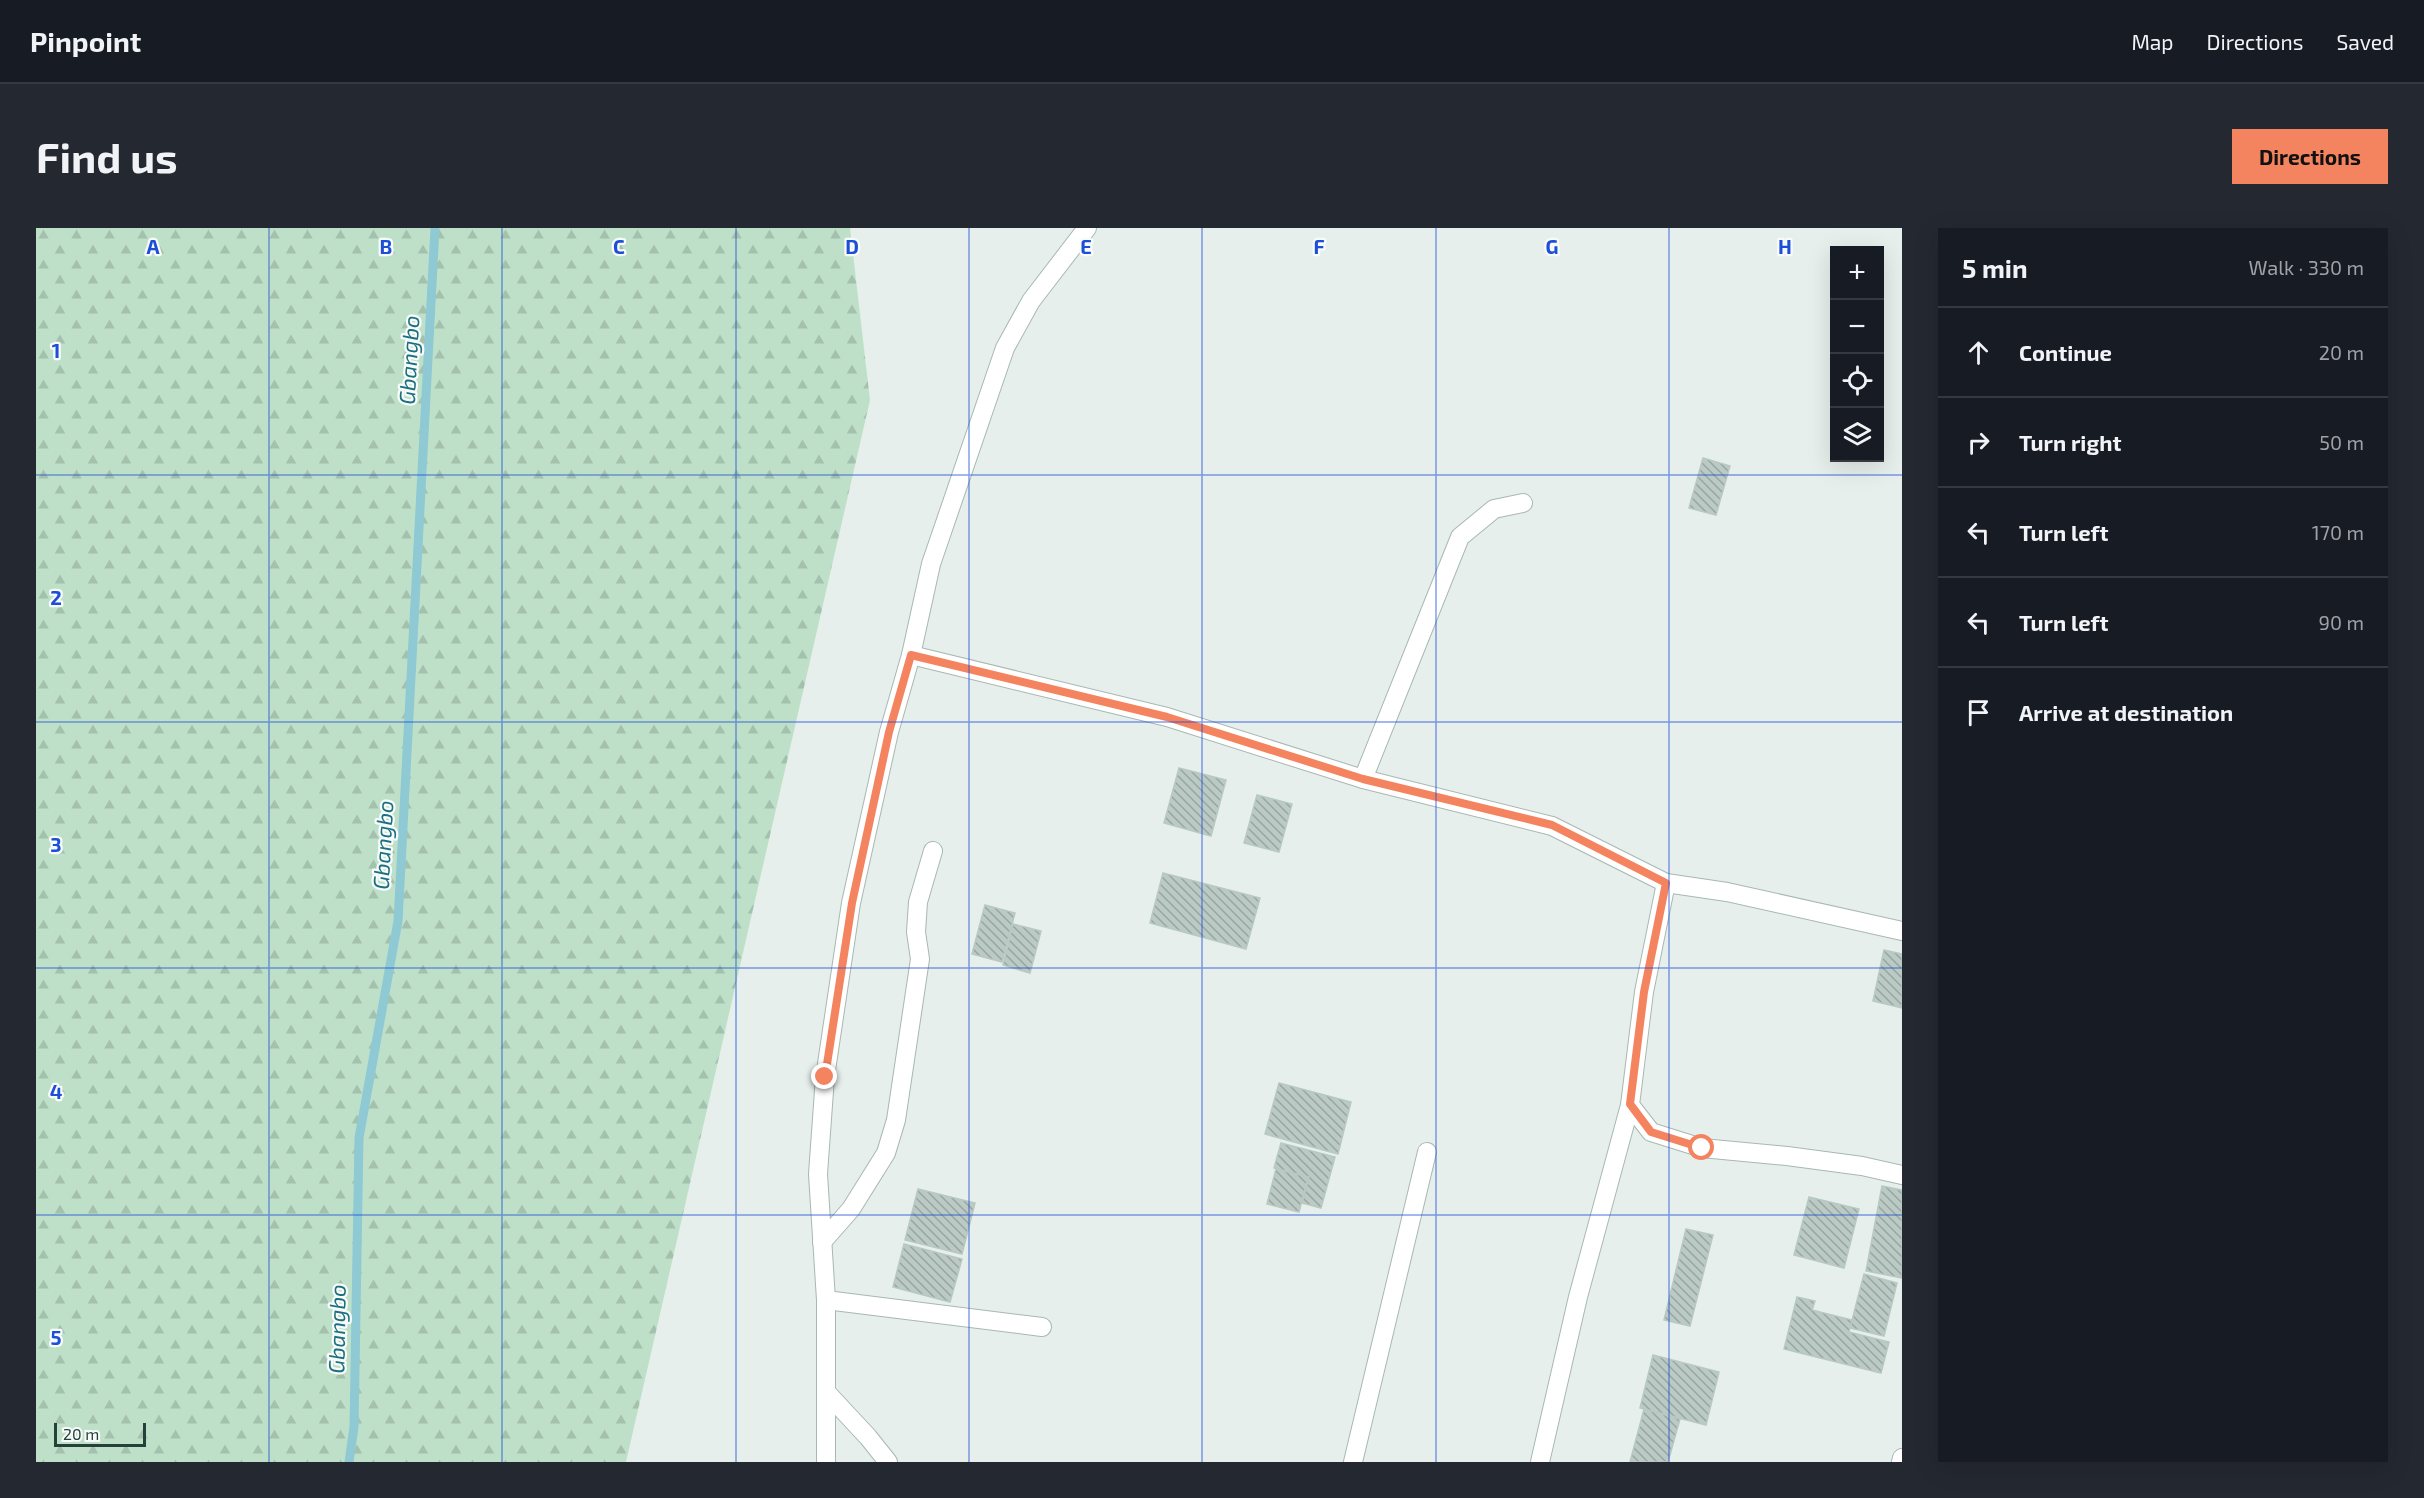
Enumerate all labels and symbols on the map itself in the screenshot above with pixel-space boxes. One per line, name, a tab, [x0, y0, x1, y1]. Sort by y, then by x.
text: A	[146, 234, 160, 258]
text: B	[380, 234, 392, 258]
text: C	[613, 234, 625, 258]
text: D	[845, 234, 859, 258]
text: E	[1080, 234, 1092, 258]
text: F	[1313, 234, 1325, 258]
text: G	[1546, 234, 1558, 258]
text: H	[1778, 234, 1792, 258]
water label: Gbangbo	[393, 315, 423, 405]
text: 1	[52, 338, 60, 362]
text: 2	[50, 585, 62, 609]
water label: Gbangbo	[367, 800, 397, 890]
text: 3	[50, 832, 62, 856]
route end	[811, 1063, 837, 1089]
text: 4	[50, 1079, 63, 1103]
route start	[1688, 1134, 1714, 1160]
water label: Gbangbo	[322, 1284, 350, 1374]
text: 5	[50, 1325, 62, 1349]
scale bar	[54, 1420, 146, 1448]

